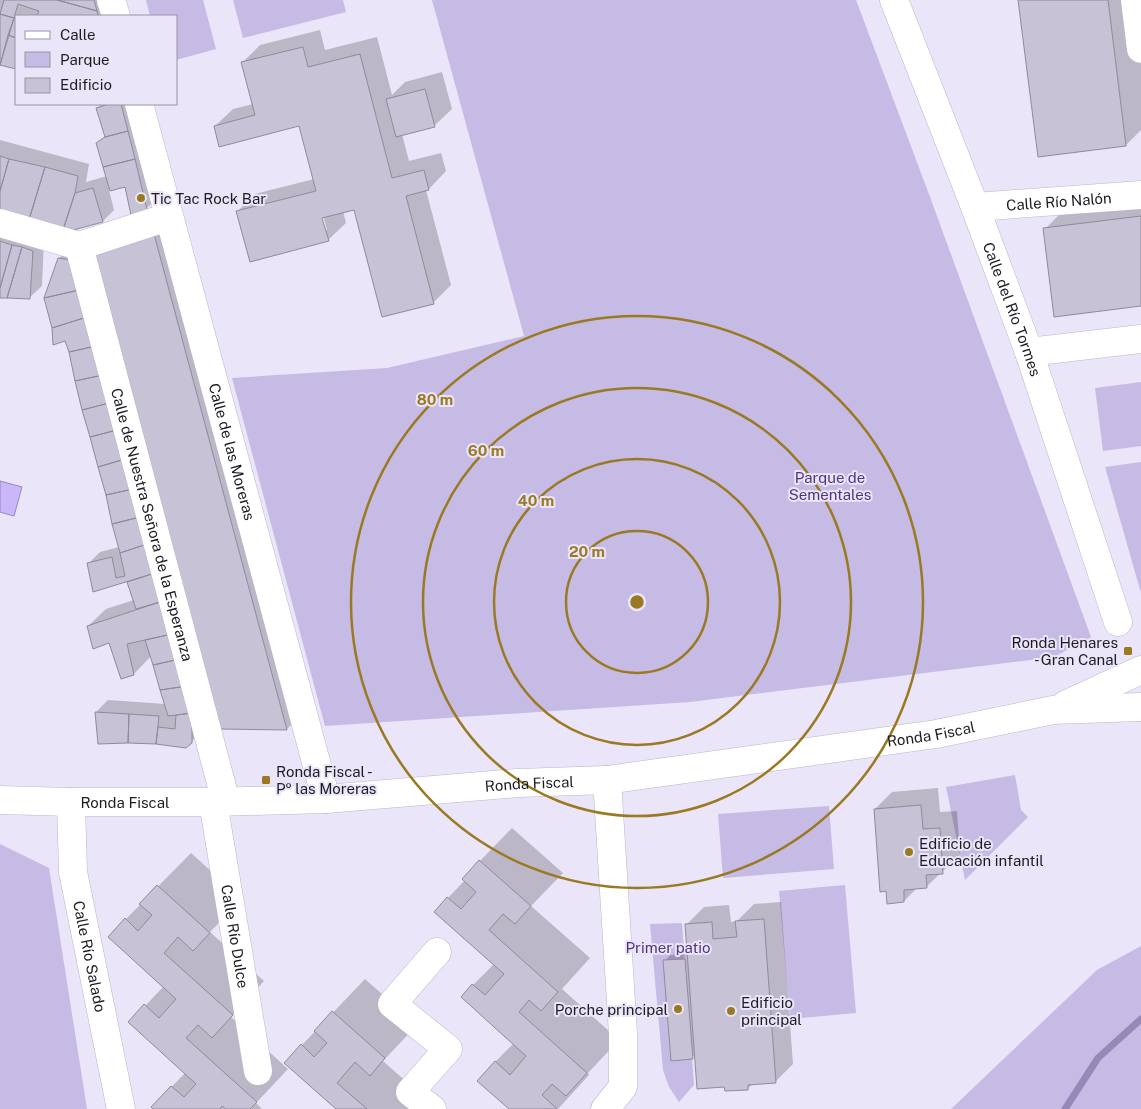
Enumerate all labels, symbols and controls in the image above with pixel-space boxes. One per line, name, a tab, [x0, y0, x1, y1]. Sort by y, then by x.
legend	[15, 15, 178, 105]
text: Calle	[60, 26, 96, 43]
text: Parque	[60, 51, 110, 68]
text: Edificio	[60, 76, 112, 93]
street label: Calle Río Nalón	[1005, 189, 1112, 213]
place label: Tic Tac Rock Bar	[151, 190, 266, 207]
marker: Tic Tac Rock Bar	[135, 192, 147, 204]
street label: Calle del Río Tormes	[980, 240, 1045, 378]
street label: Calle de las Moreras	[206, 381, 259, 522]
street label: Calle de Nuestra Señora de la Esperanza	[108, 386, 197, 663]
text: 80 m	[417, 391, 453, 408]
text: 60 m	[468, 442, 504, 459]
park label: Parque de Sementales	[789, 469, 871, 503]
text: 40 m	[518, 492, 554, 509]
text: 20 m	[569, 543, 605, 560]
centre of rings	[628, 593, 646, 611]
place label: Ronda Henares - Gran Canal	[1011, 634, 1118, 668]
marker: Ronda Henares - Gran Canal	[1122, 645, 1134, 657]
street label: Ronda Fiscal	[886, 718, 976, 749]
place label: Ronda Fiscal - Pº las Moreras	[276, 763, 376, 797]
street label: Ronda Fiscal	[484, 773, 574, 794]
marker: Ronda Fiscal - Pº las Moreras	[260, 774, 272, 786]
street label: Ronda Fiscal	[80, 794, 170, 811]
place label: Edificio de Educación infantil	[919, 835, 1044, 869]
marker: Edificio de Educación infantil	[903, 846, 915, 858]
street label: Calle Río Dulce	[218, 883, 252, 989]
street label: Calle Río Salado	[70, 899, 110, 1013]
park label: Primer patio	[625, 939, 711, 956]
place label: Edificio principal	[741, 994, 802, 1028]
place label: Porche principal	[555, 1001, 668, 1018]
marker: Porche principal	[672, 1003, 684, 1015]
marker: Edificio principal	[725, 1005, 737, 1017]

